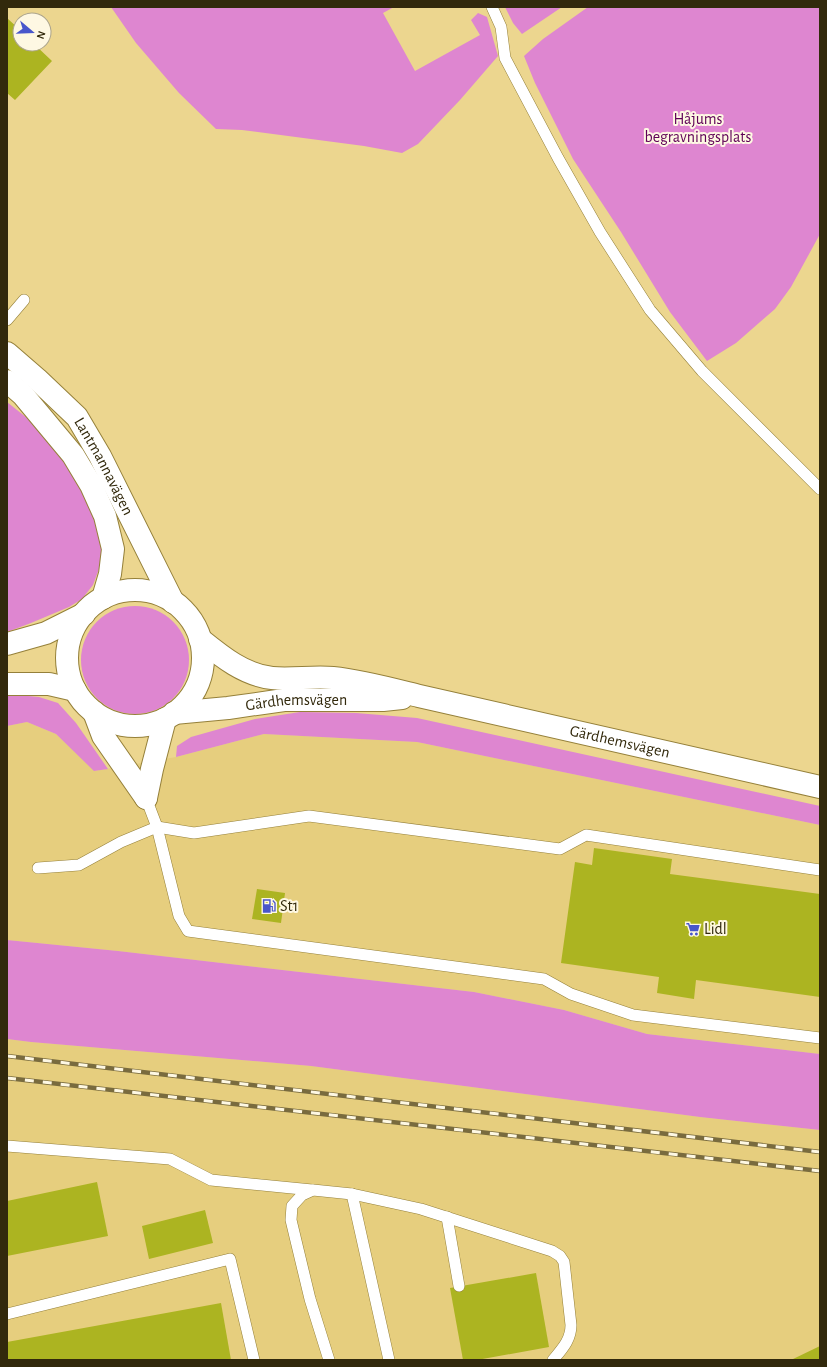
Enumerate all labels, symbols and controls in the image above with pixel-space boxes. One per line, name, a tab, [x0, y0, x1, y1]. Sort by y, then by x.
north arrow	[12, 12, 52, 52]
text: N	[35, 30, 47, 41]
park label: Håjums begravningsplats	[645, 111, 751, 145]
street label: Lantmannavägen	[71, 415, 136, 518]
street label: Gärdhemsvägen	[244, 692, 347, 713]
street label: Gärdhemsvägen	[568, 722, 671, 761]
fuel station icon: St1	[261, 898, 277, 914]
place label: St1	[280, 898, 298, 914]
supermarket icon: Lidl	[685, 921, 701, 937]
place label: Lidl	[704, 921, 727, 937]

